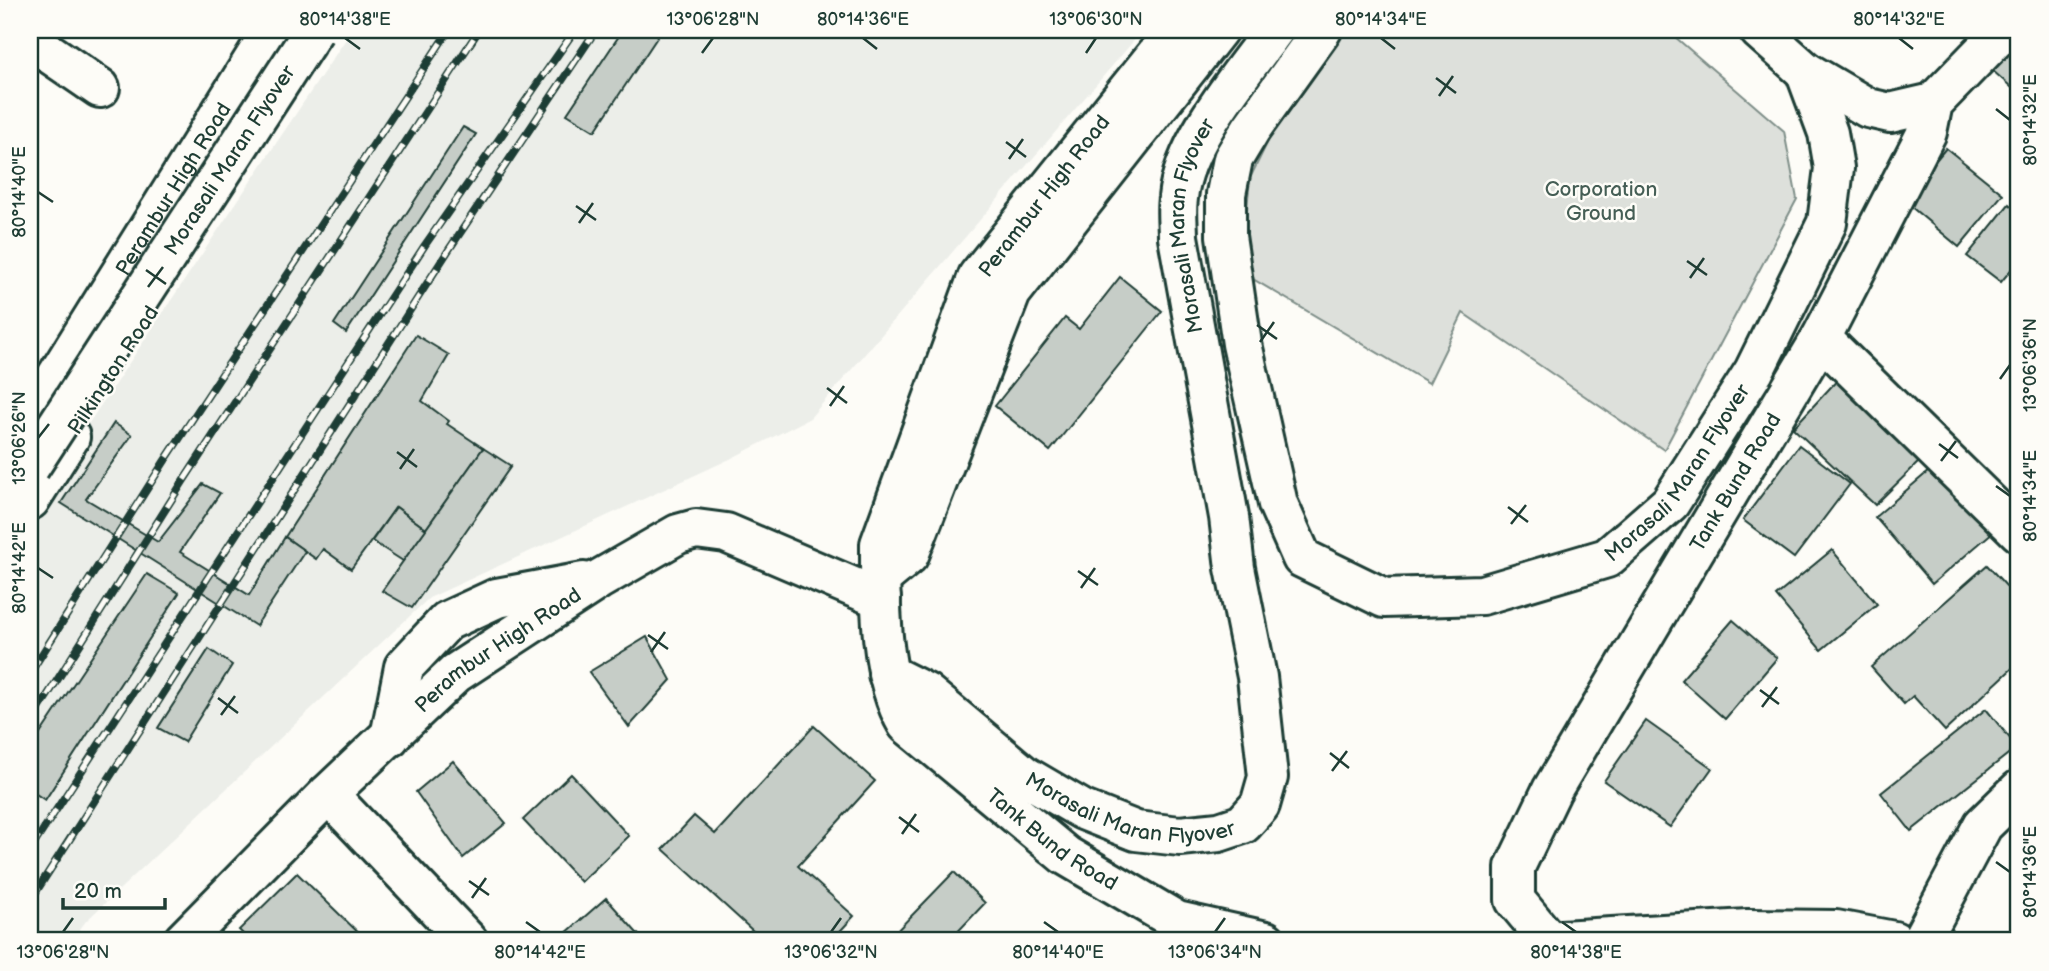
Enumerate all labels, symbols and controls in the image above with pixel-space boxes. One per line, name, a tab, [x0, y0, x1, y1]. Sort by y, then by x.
text: 80°14'38"E	[299, 9, 391, 30]
text: 13°06'28"N	[667, 9, 759, 30]
text: 80°14'36"E	[817, 9, 909, 30]
text: 13°06'30"N	[1049, 9, 1143, 30]
text: 80°14'34"E	[1335, 9, 1427, 30]
text: 80°14'32"E	[1853, 9, 1945, 30]
street label: Morasali Maran Flyover	[159, 61, 301, 260]
text: 80°14'32"E	[2020, 74, 2041, 166]
street label: Perambur High Road	[111, 98, 237, 280]
street label: Perambur High Road	[973, 110, 1115, 282]
street label: Morasali Maran Flyover	[1165, 114, 1220, 335]
text: 80°14'40"E	[9, 146, 30, 238]
park label: Corporation Ground	[1545, 177, 1657, 226]
street label: Pilkington Road	[63, 301, 164, 439]
text: 13°06'36"N	[2020, 318, 2041, 412]
street label: Morasali Maran Flyover	[1600, 379, 1756, 567]
text: 13°06'26"N	[9, 391, 30, 485]
street label: Tank Bund Road	[1685, 409, 1786, 556]
text: 80°14'34"E	[2020, 450, 2041, 542]
text: 80°14'42"E	[9, 522, 30, 614]
street label: Perambur High Road	[410, 583, 586, 718]
street label: Morasali Maran Flyover	[1021, 767, 1239, 849]
street label: Tank Bund Road	[982, 783, 1122, 896]
text: 80°14'36"E	[2020, 826, 2041, 918]
scale bar	[63, 866, 164, 910]
text: 20 m	[74, 879, 122, 904]
text: 13°06'28"N	[17, 942, 109, 963]
text: 80°14'42"E	[494, 942, 586, 963]
text: 13°06'32"N	[784, 942, 878, 963]
text: 80°14'40"E	[1012, 942, 1104, 963]
text: 13°06'34"N	[1168, 942, 1262, 963]
text: 80°14'38"E	[1530, 942, 1622, 963]

